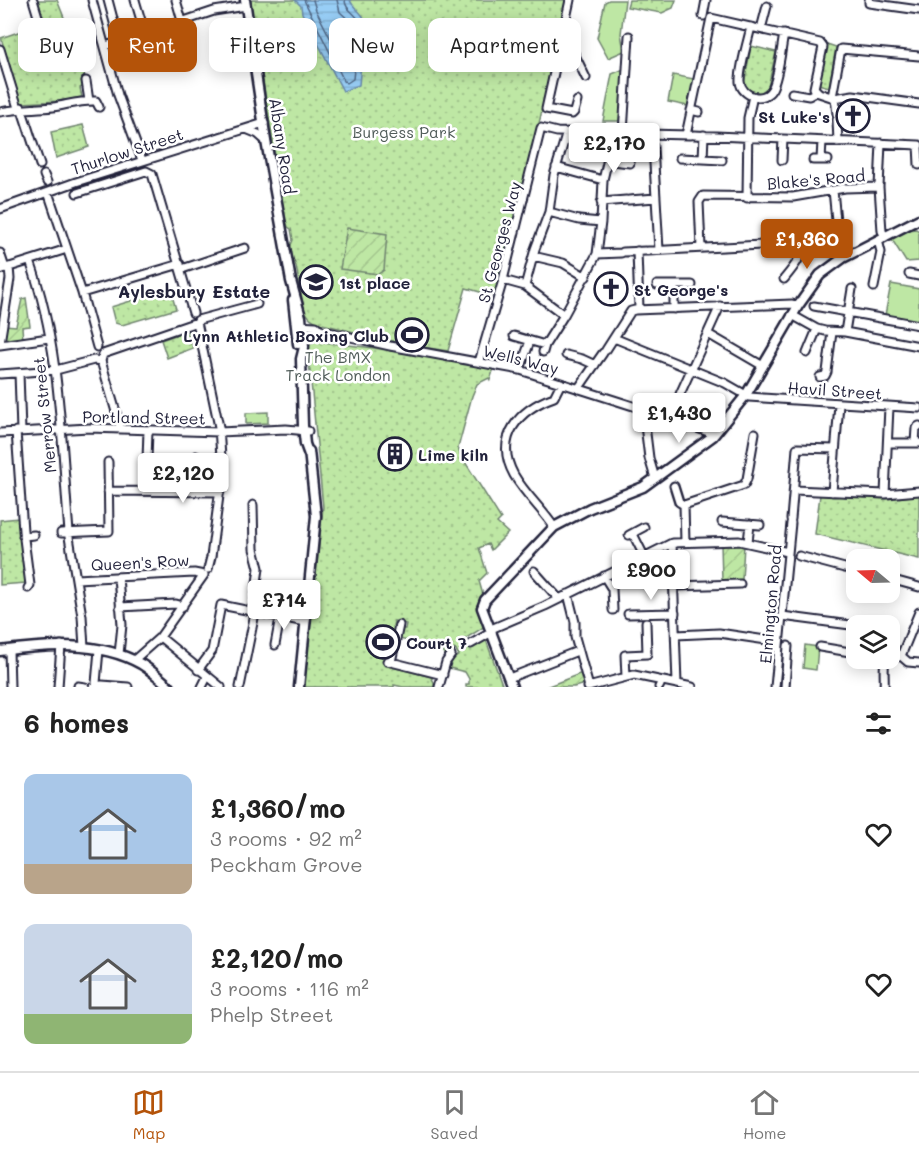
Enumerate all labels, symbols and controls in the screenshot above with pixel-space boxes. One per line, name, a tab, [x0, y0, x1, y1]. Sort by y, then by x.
chip: Buy	[18, 18, 96, 72]
chip: Rent	[108, 18, 197, 72]
chip: Filters	[209, 18, 317, 72]
chip: New	[329, 18, 416, 72]
chip: Apartment	[428, 18, 581, 72]
street label: Albany Road	[265, 96, 301, 196]
church icon: St Luke's	[835, 98, 871, 134]
place label: St Luke's	[758, 106, 830, 127]
park label: Burgess Park	[353, 121, 455, 142]
street label: Thurlow Street	[68, 123, 186, 179]
pin: £2,170	[565, 123, 663, 174]
text: £2,170	[583, 129, 645, 155]
street label: Blake's Road	[766, 164, 866, 194]
street label: St Georges Way	[473, 179, 525, 305]
pin: £1,360	[758, 219, 856, 270]
text: £1,360	[775, 225, 839, 251]
school or university icon: 1st place	[298, 264, 334, 300]
church icon: St George's	[593, 271, 629, 307]
place label: 1st place	[339, 272, 410, 293]
district label: Aylesbury Estate	[118, 279, 271, 303]
place label: St George's	[634, 279, 728, 300]
sports icon: Lynn Athletic Boxing Club	[394, 317, 430, 353]
place label: Lynn Athletic Boxing Club	[183, 325, 389, 346]
street label: Wells Way	[481, 339, 561, 379]
park label: The BMX Track London	[285, 346, 391, 385]
street label: Merrow Street	[27, 356, 61, 474]
street label: Havil Street	[787, 376, 883, 404]
pin: £1,430	[630, 393, 728, 444]
text: £1,430	[647, 399, 711, 425]
street label: Portland Street	[82, 405, 206, 429]
building icon: Lime kiln	[377, 436, 413, 472]
place label: Lime kiln	[418, 444, 488, 465]
pin: £2,120	[134, 453, 232, 504]
text: £2,120	[152, 459, 214, 485]
street label: Elmington Road	[754, 544, 786, 664]
street label: Queen's Row	[90, 549, 190, 575]
north arrow	[846, 549, 900, 603]
map controls	[846, 549, 900, 669]
pin: £900	[615, 550, 687, 601]
text: £900	[626, 556, 676, 582]
pin: £714	[248, 580, 320, 631]
text: £714	[261, 586, 307, 612]
button: layers	[846, 615, 900, 669]
sports icon: Court 7	[365, 624, 401, 660]
place label: Court 7	[406, 632, 467, 653]
text: 6 homes	[24, 706, 129, 740]
icon: filters	[862, 707, 895, 740]
text: £1,360/mo	[210, 791, 345, 825]
icon: home	[72, 798, 144, 870]
icon: heart	[862, 818, 895, 851]
text: 3 rooms · 92 m²	[210, 825, 362, 851]
text: Peckham Grove	[210, 851, 363, 877]
text: £2,120/mo	[210, 941, 343, 975]
icon: home	[72, 948, 144, 1020]
icon: heart	[862, 968, 895, 1001]
text: 3 rooms · 116 m²	[210, 975, 369, 1001]
text: Phelp Street	[210, 1001, 333, 1027]
tab: Map	[132, 1086, 165, 1143]
tab: Saved	[430, 1086, 478, 1143]
tab: Home	[743, 1086, 786, 1143]

